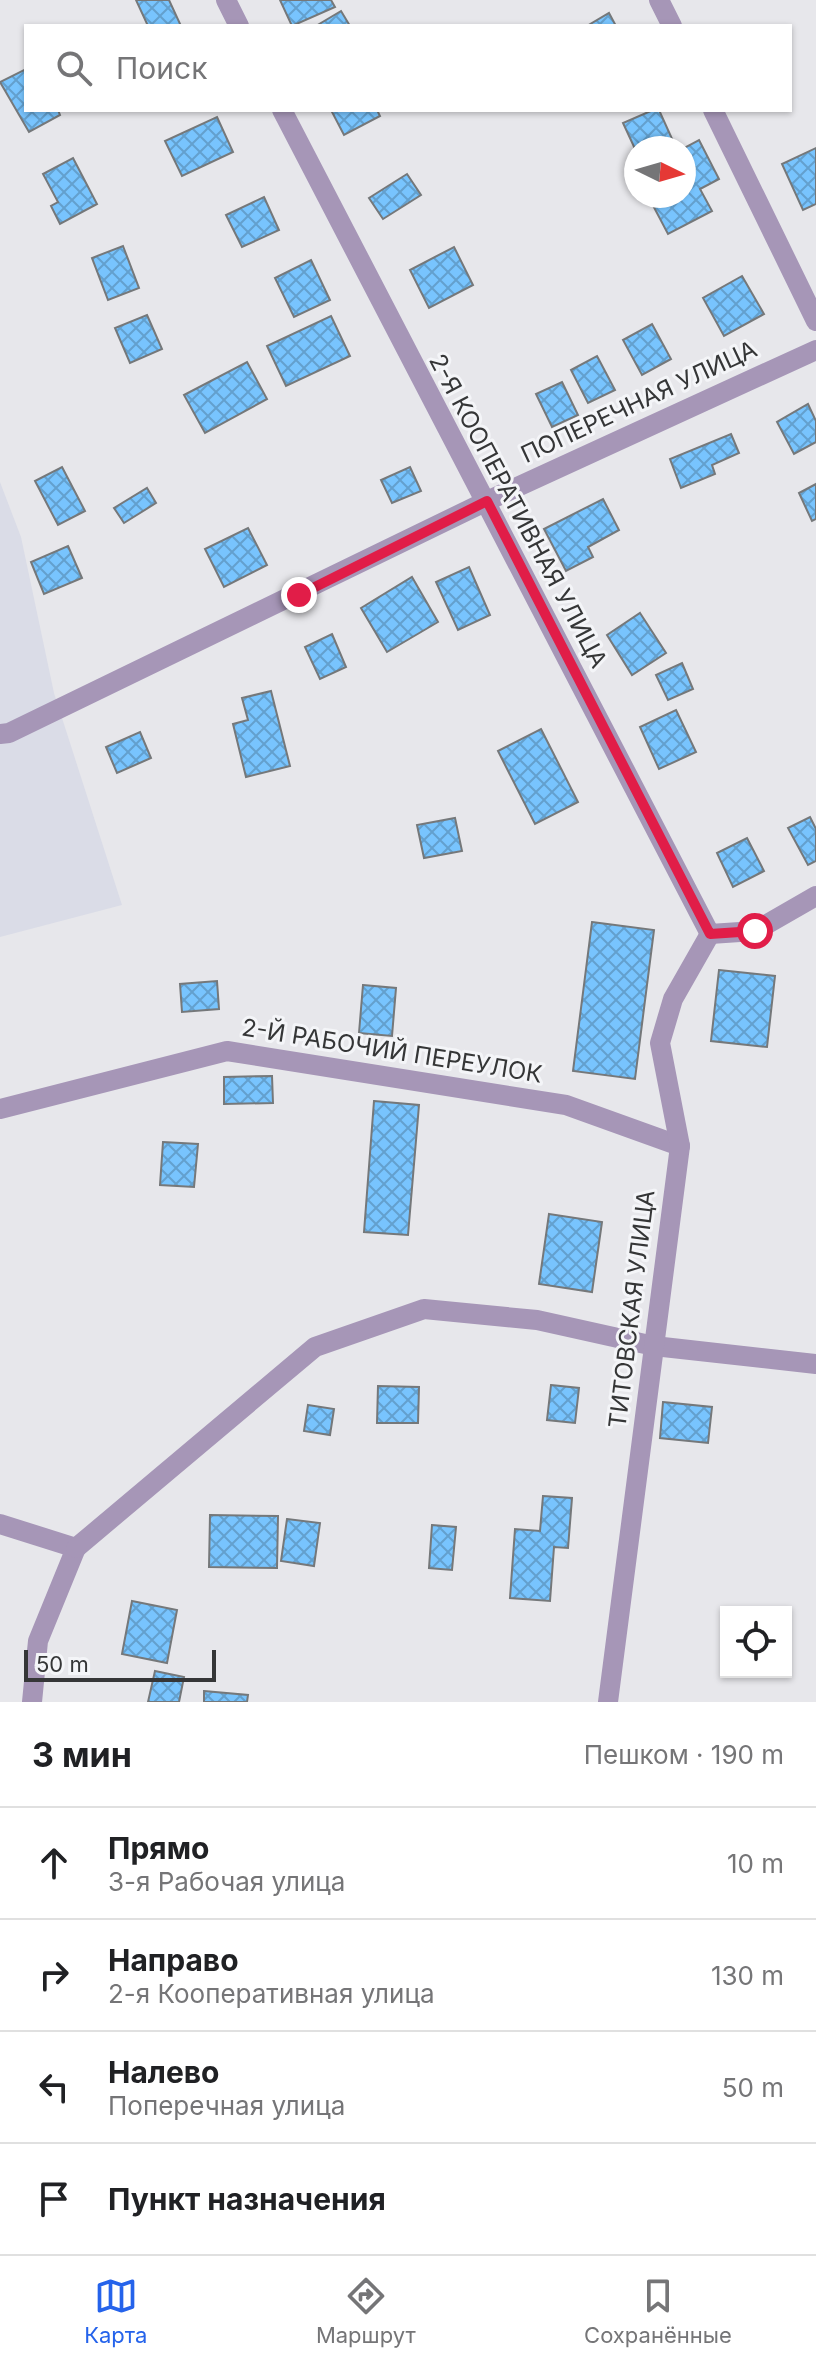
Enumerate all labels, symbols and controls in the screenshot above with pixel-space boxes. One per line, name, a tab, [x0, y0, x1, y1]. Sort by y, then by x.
search box	[24, 24, 792, 112]
icon: search	[52, 46, 96, 90]
text: Поиск	[116, 50, 207, 86]
north arrow	[624, 136, 696, 208]
street label: ПОПЕРЕЧНАЯ УЛИЦА	[516, 334, 761, 469]
street label: 2-Я КООПЕРАТИВНАЯ УЛИЦА	[423, 349, 614, 673]
route end	[281, 577, 317, 613]
route start	[737, 913, 773, 949]
street label: 2-Й РАБОЧИЙ ПЕРЕУЛОК	[240, 1011, 545, 1089]
street label: ТИТОВСКАЯ УЛИЦА	[602, 1188, 661, 1430]
map controls	[720, 1606, 792, 1678]
button: locate	[720, 1606, 792, 1678]
scale bar	[24, 1646, 216, 1682]
text: 50 m	[36, 1651, 89, 1677]
text: 3 мин	[32, 1734, 132, 1775]
text: Пешком · 190 m	[584, 1739, 784, 1770]
text: Прямо	[108, 1830, 209, 1866]
icon: ahead	[32, 1841, 76, 1885]
text: 10 m	[727, 1848, 784, 1879]
text: 3-я Рабочая улица	[108, 1866, 345, 1897]
text: Направо	[108, 1942, 239, 1978]
icon: right	[32, 1953, 76, 1997]
text: 130 m	[711, 1960, 784, 1991]
text: 2-я Кооперативная улица	[108, 1978, 435, 2009]
text: Налево	[108, 2054, 220, 2090]
icon: left	[32, 2065, 76, 2109]
text: 50 m	[722, 2072, 784, 2103]
text: Поперечная улица	[108, 2090, 345, 2121]
icon: arrive	[32, 2177, 76, 2221]
text: Пункт назначения	[108, 2181, 386, 2217]
tab: Карта	[84, 2274, 147, 2348]
tab: Маршрут	[316, 2274, 416, 2348]
tab: Сохранённые	[584, 2274, 732, 2348]

